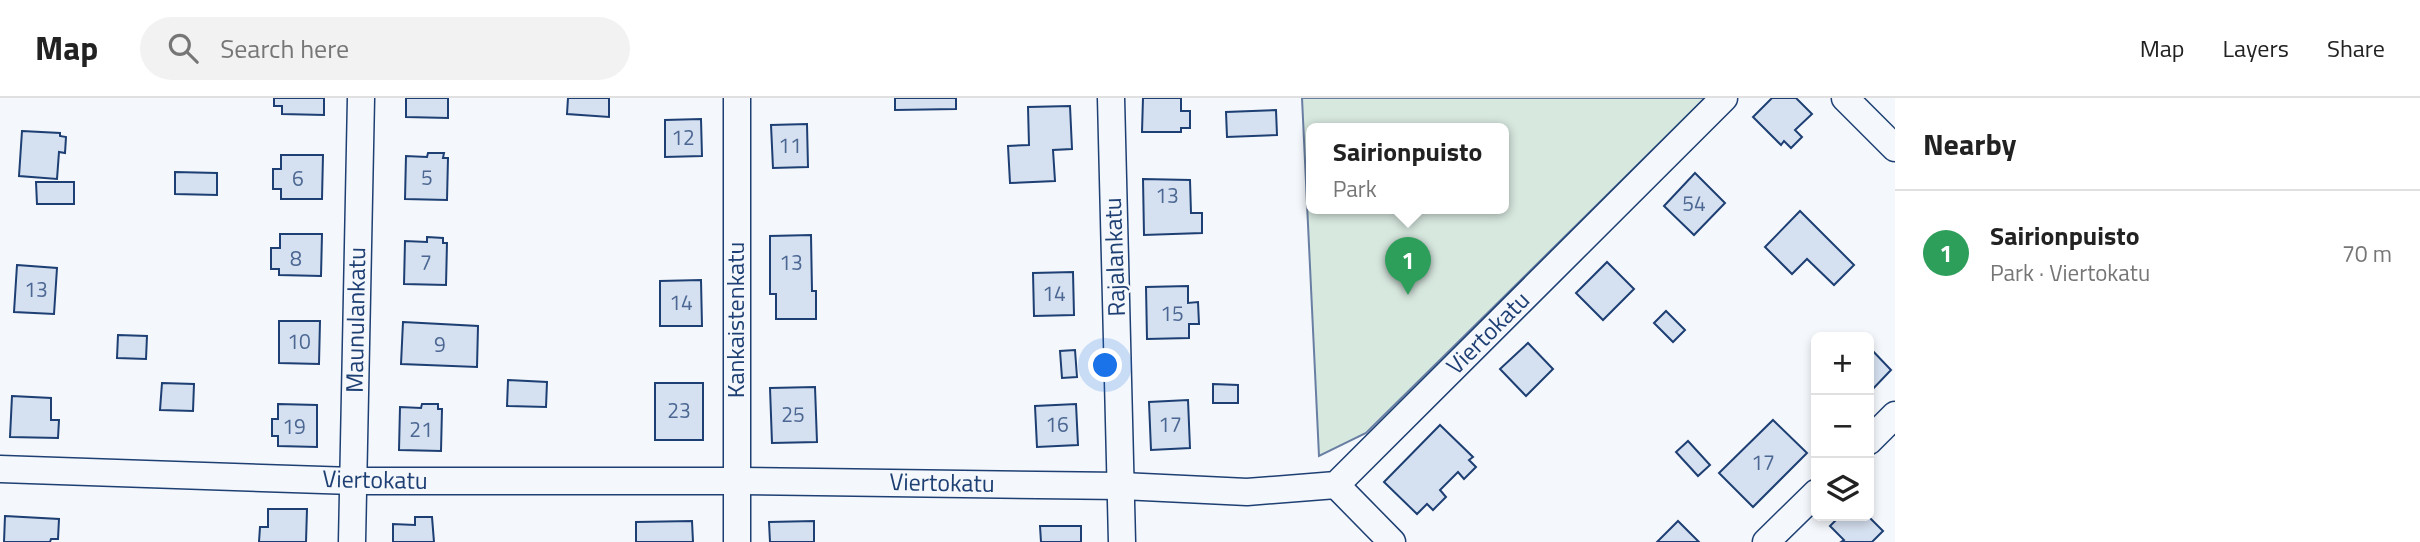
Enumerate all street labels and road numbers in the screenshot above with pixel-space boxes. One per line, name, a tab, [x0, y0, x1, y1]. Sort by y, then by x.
street label: Rajalankatu	[1094, 197, 1134, 317]
street label: Kankaistenkatu	[717, 242, 753, 398]
street label: Maunulankatu	[336, 247, 374, 393]
street label: Viertokatu	[1437, 282, 1537, 382]
street label: Viertokatu	[322, 460, 428, 498]
street label: Viertokatu	[889, 463, 995, 501]

